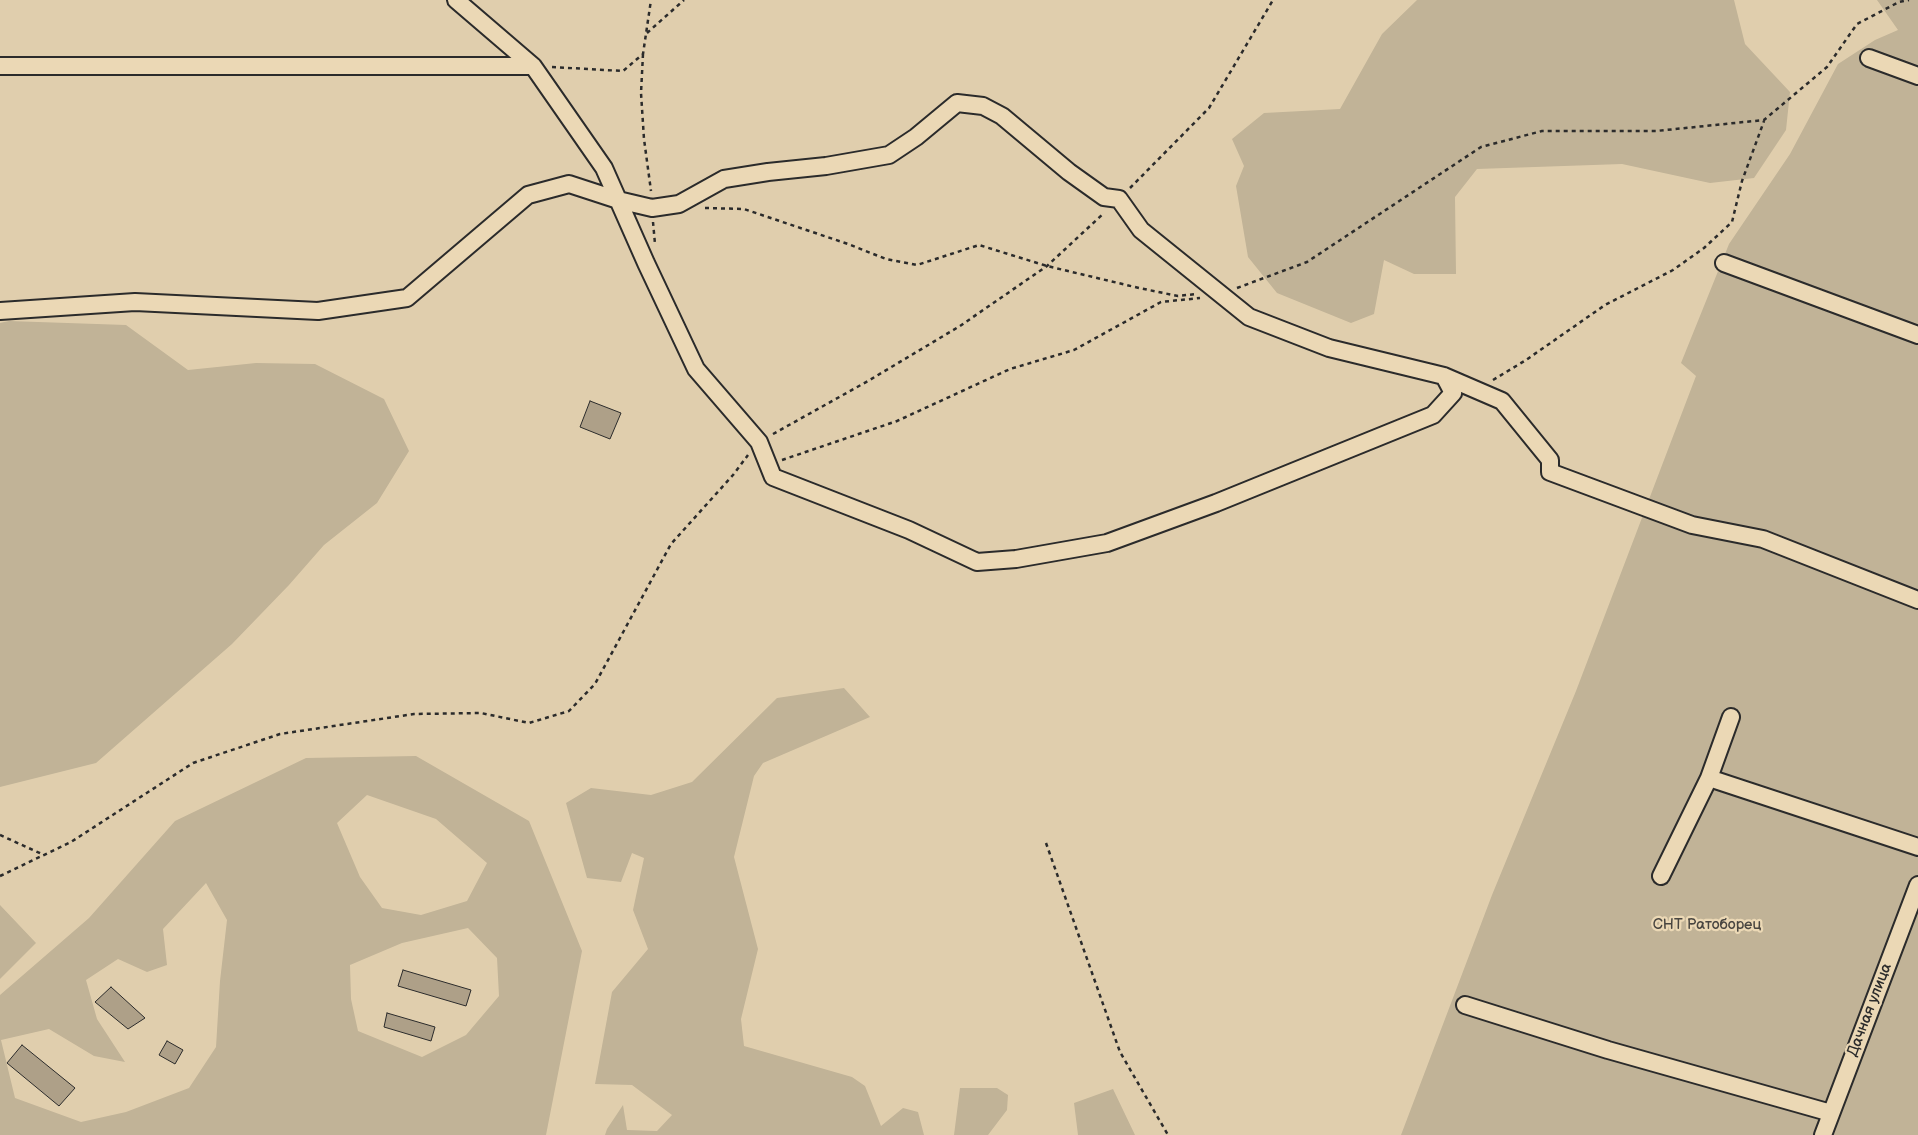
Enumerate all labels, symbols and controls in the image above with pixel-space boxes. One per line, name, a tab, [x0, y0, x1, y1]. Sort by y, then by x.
park label: СНТ Ратоборец	[1653, 916, 1761, 934]
street label: Дачная улица	[1844, 961, 1896, 1059]

